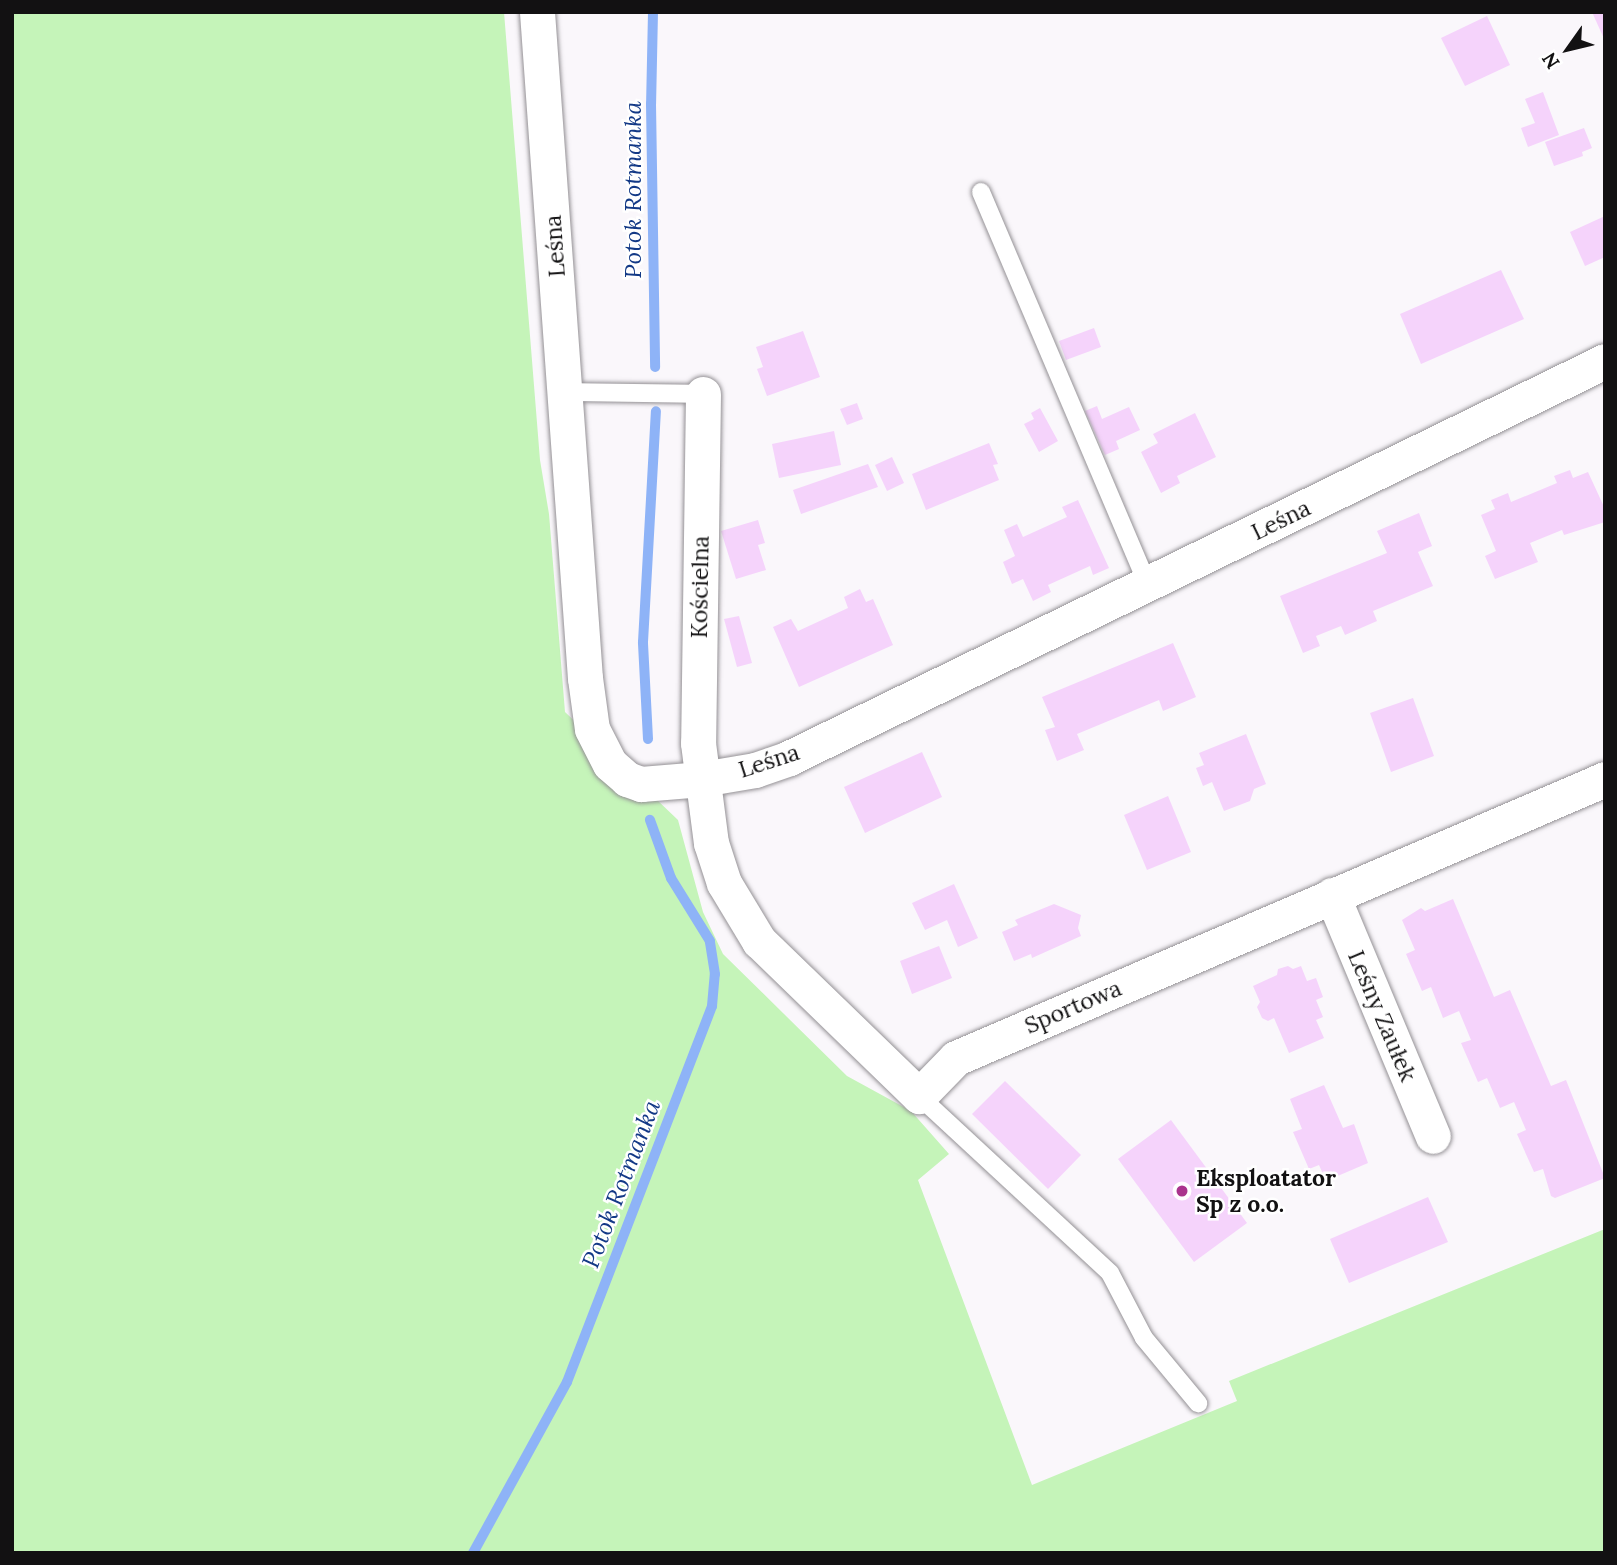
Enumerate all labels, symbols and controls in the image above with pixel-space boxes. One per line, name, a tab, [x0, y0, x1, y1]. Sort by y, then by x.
north arrow	[1533, 14, 1603, 84]
text: N	[1537, 48, 1565, 74]
water label: Potok Rotmanka	[619, 101, 647, 279]
street label: Leśna	[539, 214, 571, 278]
street label: Leśna	[1247, 494, 1315, 546]
street label: Kościelna	[685, 535, 715, 639]
street label: Leśna	[735, 738, 803, 784]
street label: Leśny Zaułek	[1342, 946, 1422, 1086]
street label: Sportowa	[1020, 974, 1126, 1040]
water label: Potok Rotmanka	[576, 1096, 666, 1272]
place label: Eksploatator Sp z o.o.	[1196, 1164, 1336, 1218]
marker: Eksploatator Sp z o.o.	[1174, 1183, 1190, 1199]

